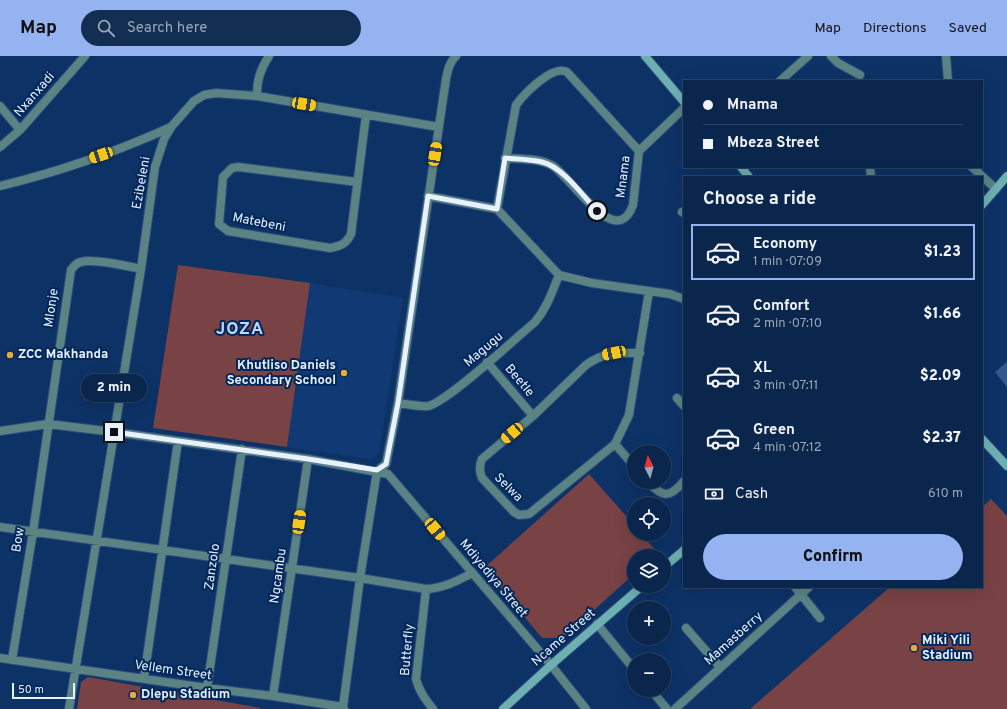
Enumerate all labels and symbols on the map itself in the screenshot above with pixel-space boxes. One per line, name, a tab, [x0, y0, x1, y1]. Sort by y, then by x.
street label: Nxanxadi	[11, 69, 59, 121]
car	[291, 96, 317, 112]
car	[427, 141, 443, 167]
car	[88, 145, 114, 165]
street label: Ezibeleni	[129, 155, 155, 211]
street label: Mnama	[613, 155, 635, 199]
route start	[588, 202, 606, 220]
street label: Matebeni	[231, 210, 287, 236]
street label: Mlonje	[41, 288, 63, 328]
district label: JOZA	[216, 319, 264, 341]
street label: Magugu	[461, 329, 507, 371]
car	[601, 345, 627, 361]
place label: ZCC Makhanda	[18, 347, 108, 363]
marker: ZCC Makhanda	[5, 350, 15, 360]
place label: Khutliso Daniels Secondary School	[227, 358, 336, 389]
street label: Beetle	[501, 361, 537, 401]
marker: Khutliso Daniels Secondary School	[339, 368, 349, 378]
callout: 2 min	[81, 374, 147, 402]
car	[499, 421, 525, 445]
route end	[105, 423, 123, 441]
north arrow	[627, 445, 671, 489]
street label: Selwa	[490, 470, 526, 506]
car	[291, 509, 307, 535]
car	[423, 516, 447, 542]
street label: Bow	[9, 526, 29, 554]
street label: Mdiyadiya Street	[455, 536, 531, 622]
street label: Zanzolo	[202, 543, 224, 591]
street label: Ngcambu	[267, 547, 291, 605]
street label: Ncame Street	[529, 606, 599, 670]
street label: Mamasberry	[702, 609, 766, 669]
street label: Butterfly	[398, 623, 418, 677]
place label: Miki Yili Stadium	[922, 633, 972, 664]
marker: Miki Yili Stadium	[909, 643, 919, 653]
street label: Vellem Street	[133, 658, 213, 684]
scale bar	[12, 681, 75, 700]
place label: Dlepu Stadium	[141, 687, 230, 703]
marker: Dlepu Stadium	[128, 690, 138, 700]

